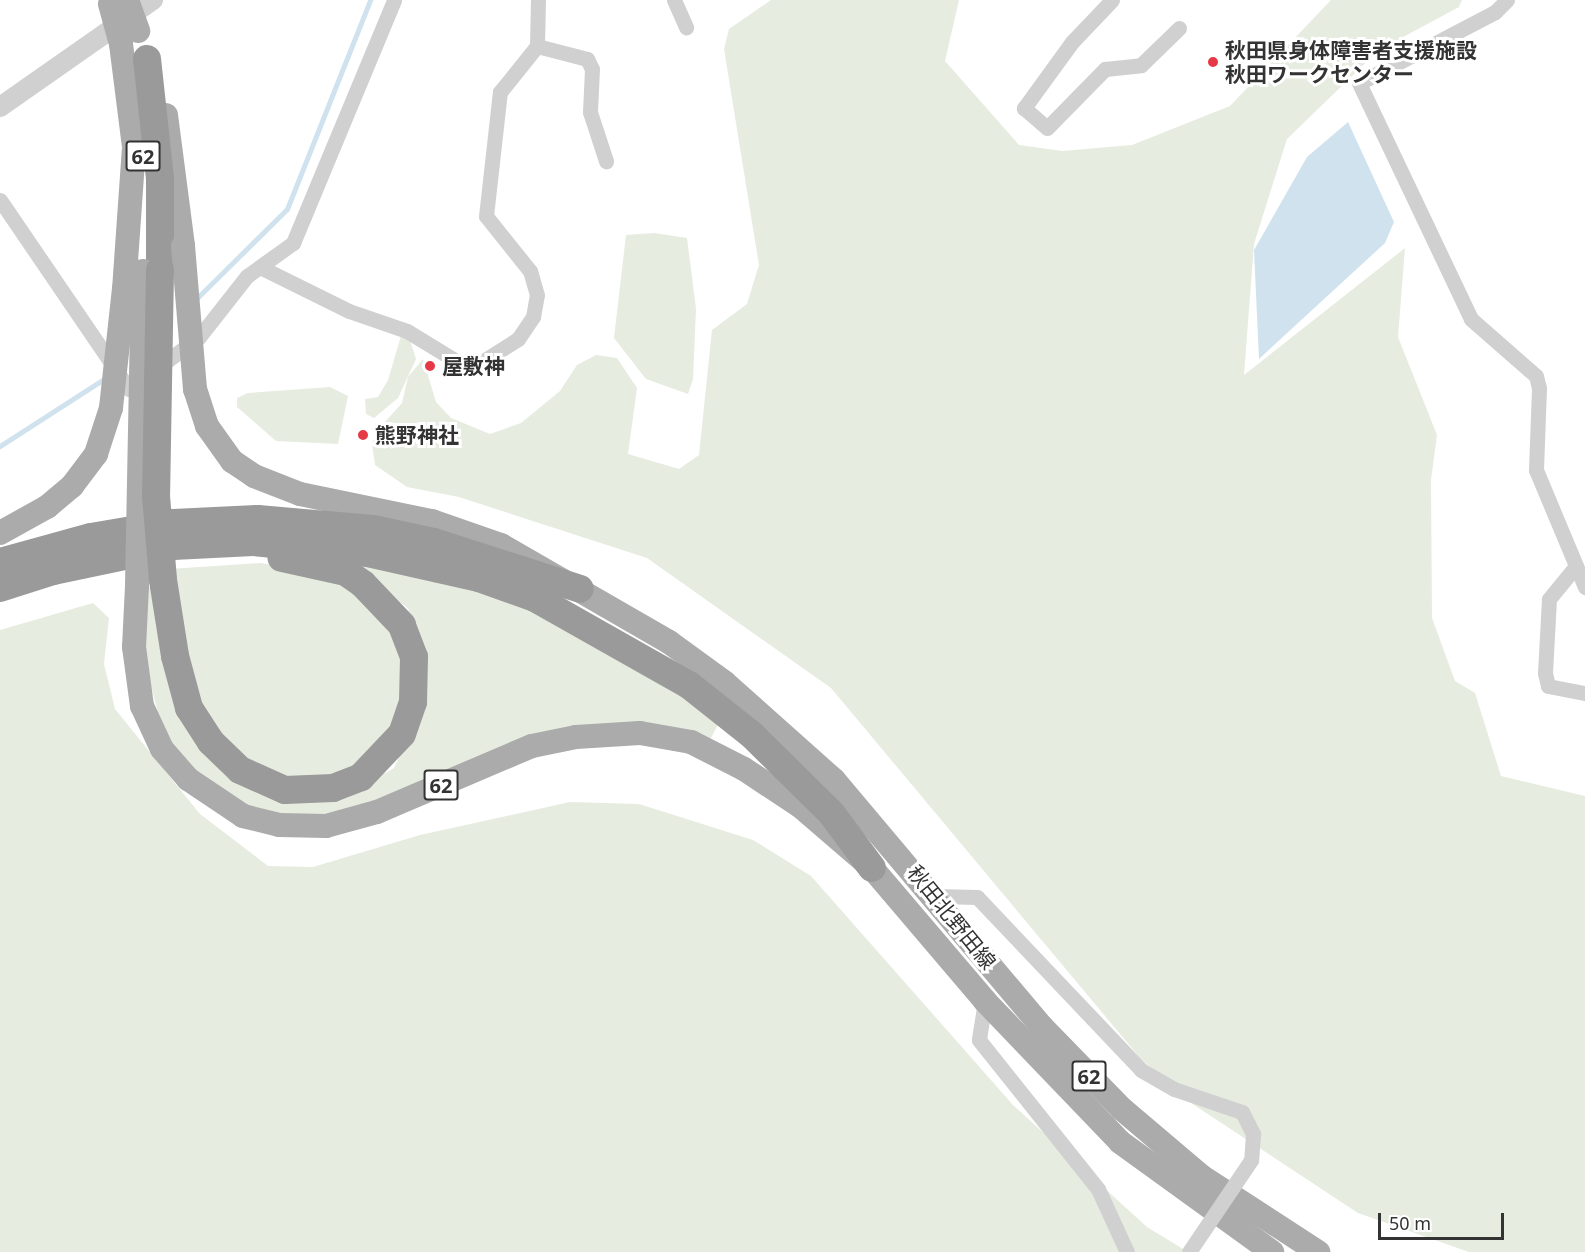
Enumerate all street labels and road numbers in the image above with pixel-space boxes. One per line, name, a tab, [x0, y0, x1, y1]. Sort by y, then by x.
road number: 62	[125, 139, 161, 173]
road number: 62	[423, 768, 459, 802]
street label: 秋田北野田線	[903, 860, 1001, 974]
road number: 62	[1071, 1059, 1107, 1093]

